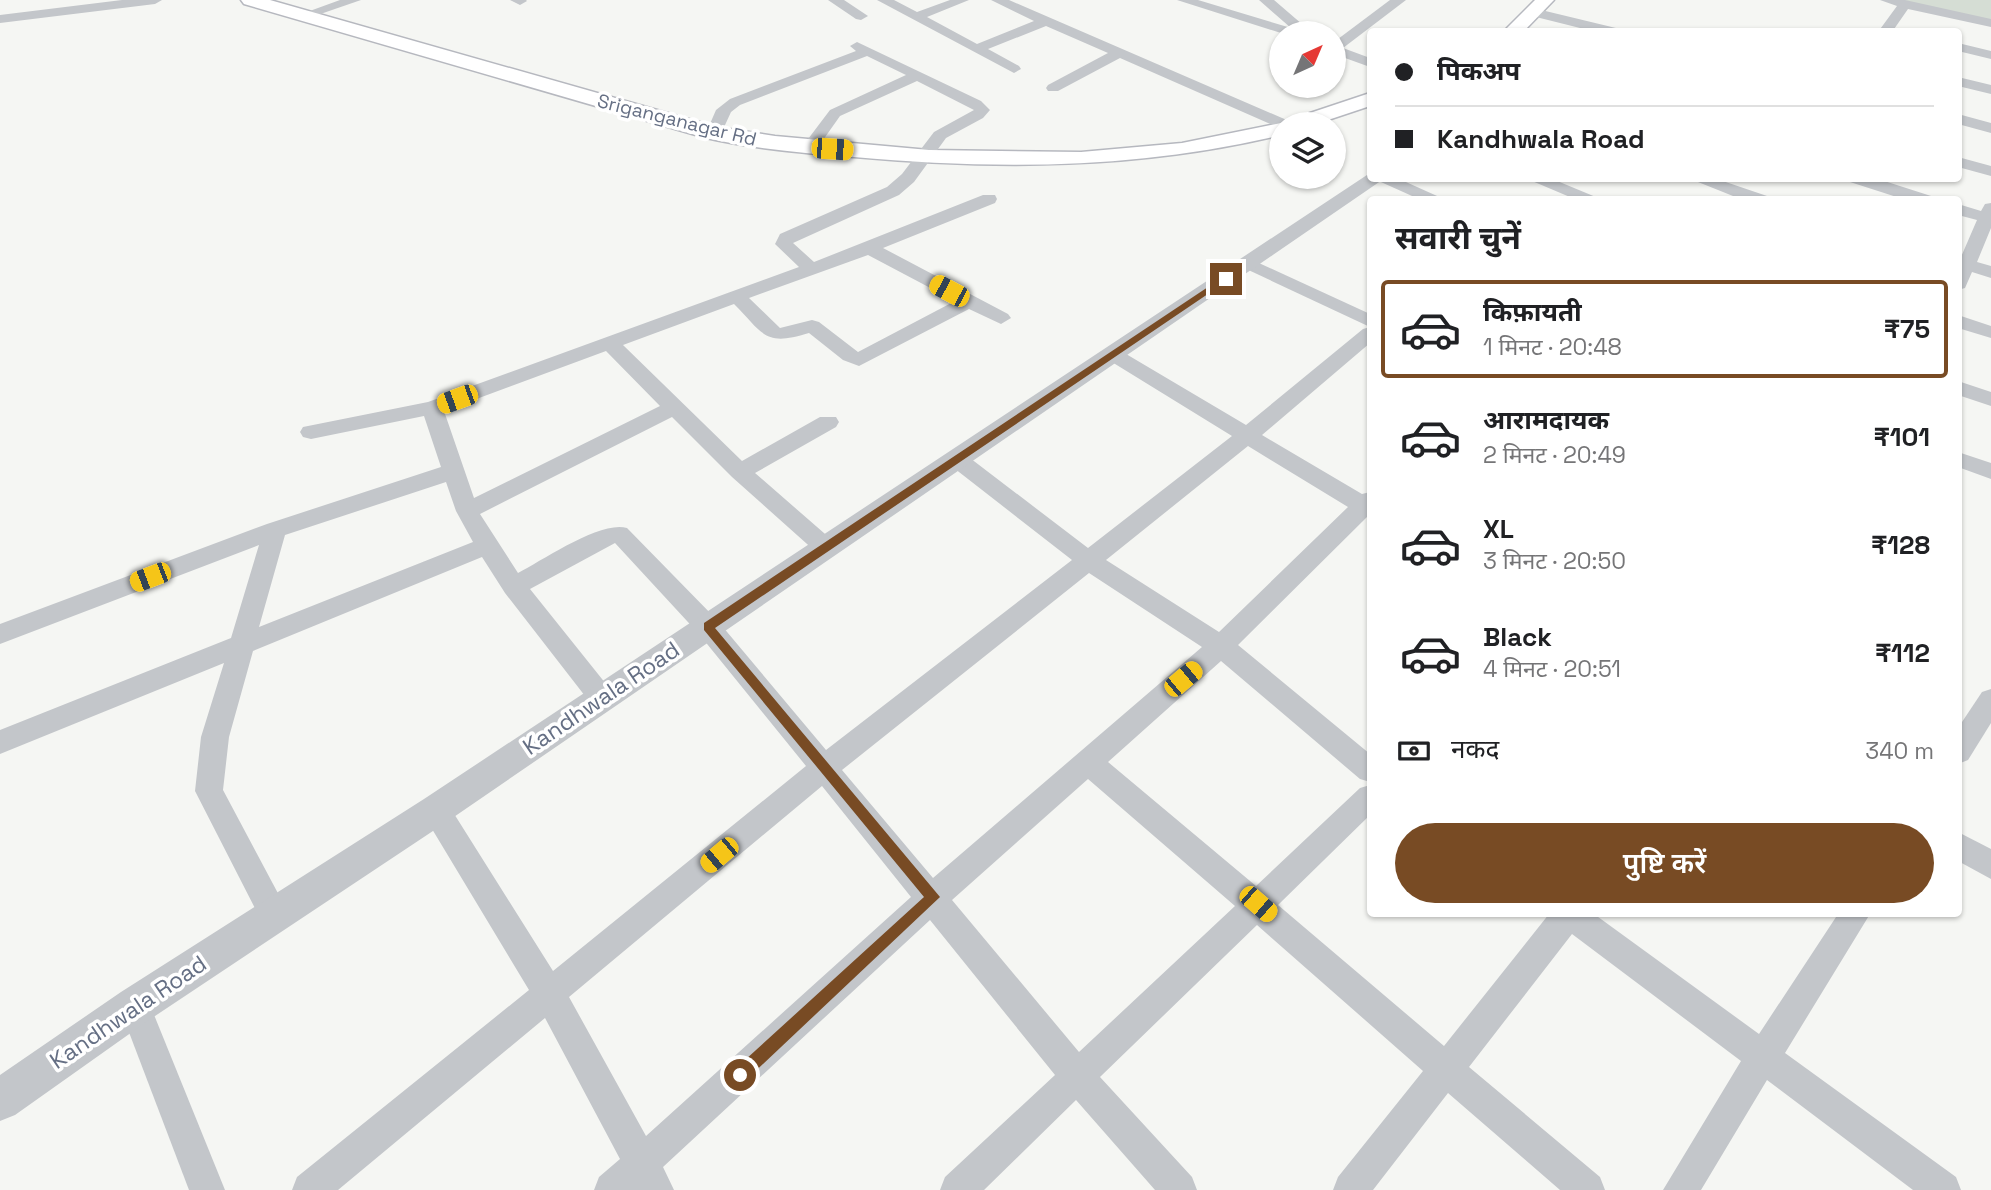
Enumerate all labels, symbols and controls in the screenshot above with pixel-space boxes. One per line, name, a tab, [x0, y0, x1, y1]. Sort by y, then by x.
north arrow	[1269, 21, 1346, 98]
map controls	[1269, 21, 1346, 189]
text: पिकअप	[1437, 54, 1520, 88]
street label: Sriganganagar Rd	[595, 88, 759, 152]
button: layers	[1269, 112, 1346, 189]
text: Kandhwala Road	[1437, 122, 1645, 156]
car	[811, 137, 854, 161]
text: सवारी चुनें	[1395, 218, 1521, 258]
route end	[1210, 263, 1242, 295]
car	[926, 272, 973, 310]
text: किफ़ायती	[1483, 295, 1582, 329]
icon: car	[1399, 298, 1462, 361]
text: ₹75	[1884, 312, 1930, 346]
text: 1 मिनट · 20:48	[1483, 332, 1622, 362]
car	[434, 382, 481, 416]
text: आरामदायक	[1483, 403, 1609, 437]
icon: car	[1399, 406, 1462, 469]
text: ₹101	[1873, 420, 1930, 454]
text: 2 मिनट · 20:49	[1483, 440, 1626, 470]
text: XL	[1483, 512, 1514, 546]
icon: car	[1399, 514, 1462, 577]
text: ₹128	[1871, 528, 1930, 562]
text: 3 मिनट · 20:50	[1483, 546, 1626, 576]
car	[127, 560, 174, 594]
text: Black	[1483, 620, 1552, 654]
icon: car	[1399, 622, 1462, 685]
street label: Kandhwala Road	[517, 634, 685, 762]
text: ₹112	[1875, 636, 1930, 670]
text: 4 मिनट · 20:51	[1483, 654, 1621, 684]
car	[1161, 657, 1206, 701]
icon: cash	[1395, 732, 1433, 770]
text: नकद	[1451, 732, 1499, 766]
text: 340 m	[1865, 736, 1934, 766]
button: पुष्टि करें	[1395, 823, 1934, 903]
car	[697, 833, 742, 877]
car	[1236, 882, 1281, 926]
street label: Kandhwala Road	[44, 948, 212, 1076]
route start	[724, 1059, 756, 1091]

